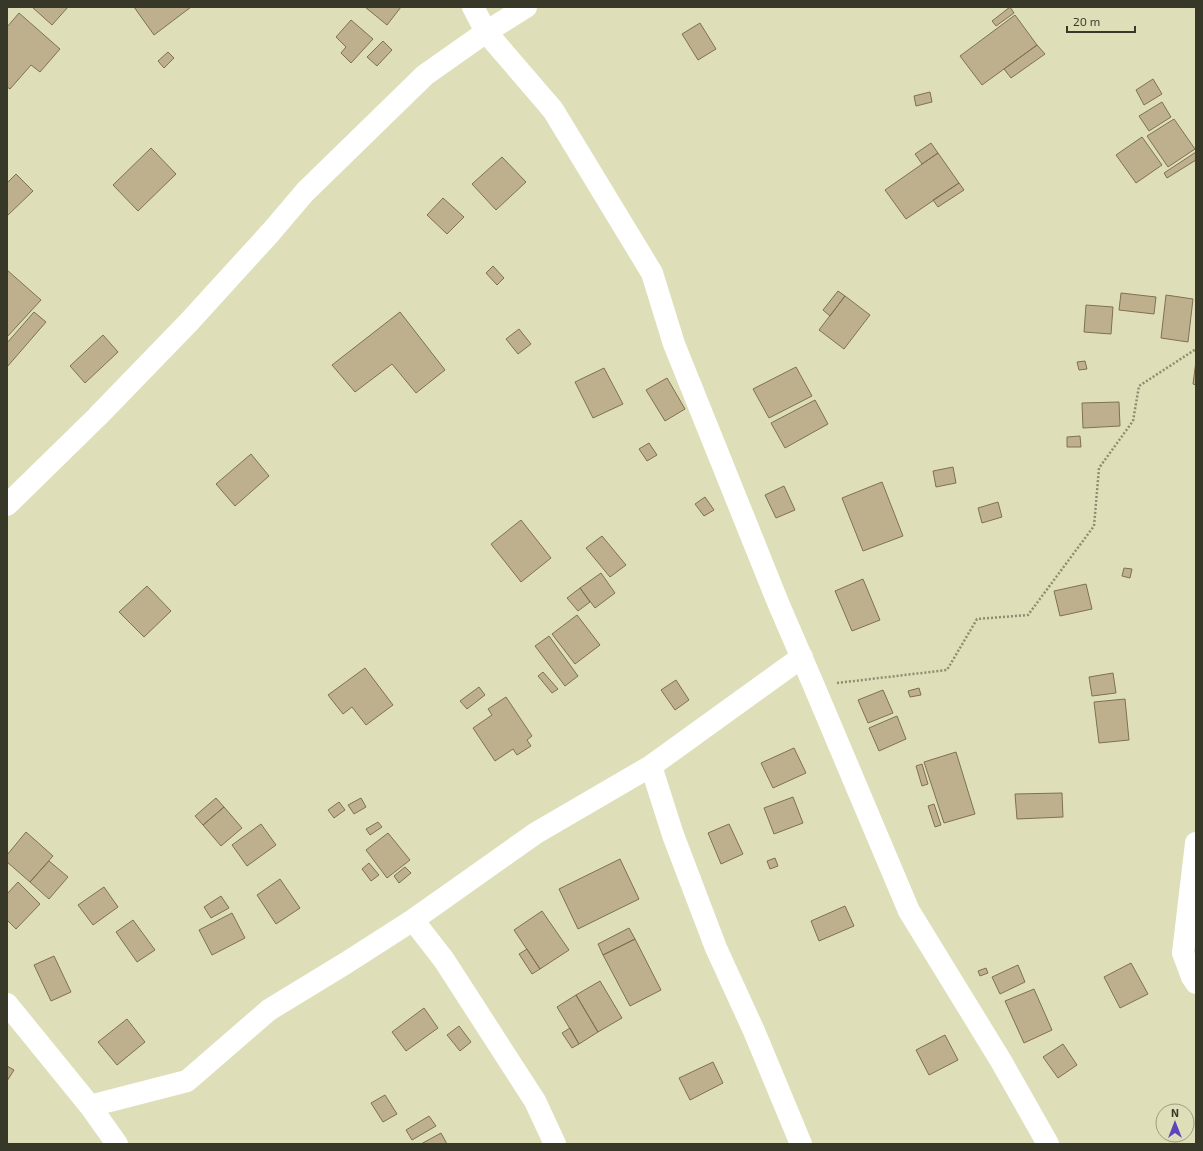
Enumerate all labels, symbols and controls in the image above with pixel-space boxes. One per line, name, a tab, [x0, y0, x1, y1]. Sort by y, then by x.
scale bar	[1067, 8, 1135, 34]
text: 20 m	[1073, 14, 1100, 28]
north arrow	[1155, 1103, 1195, 1143]
text: N	[1171, 1106, 1179, 1119]

